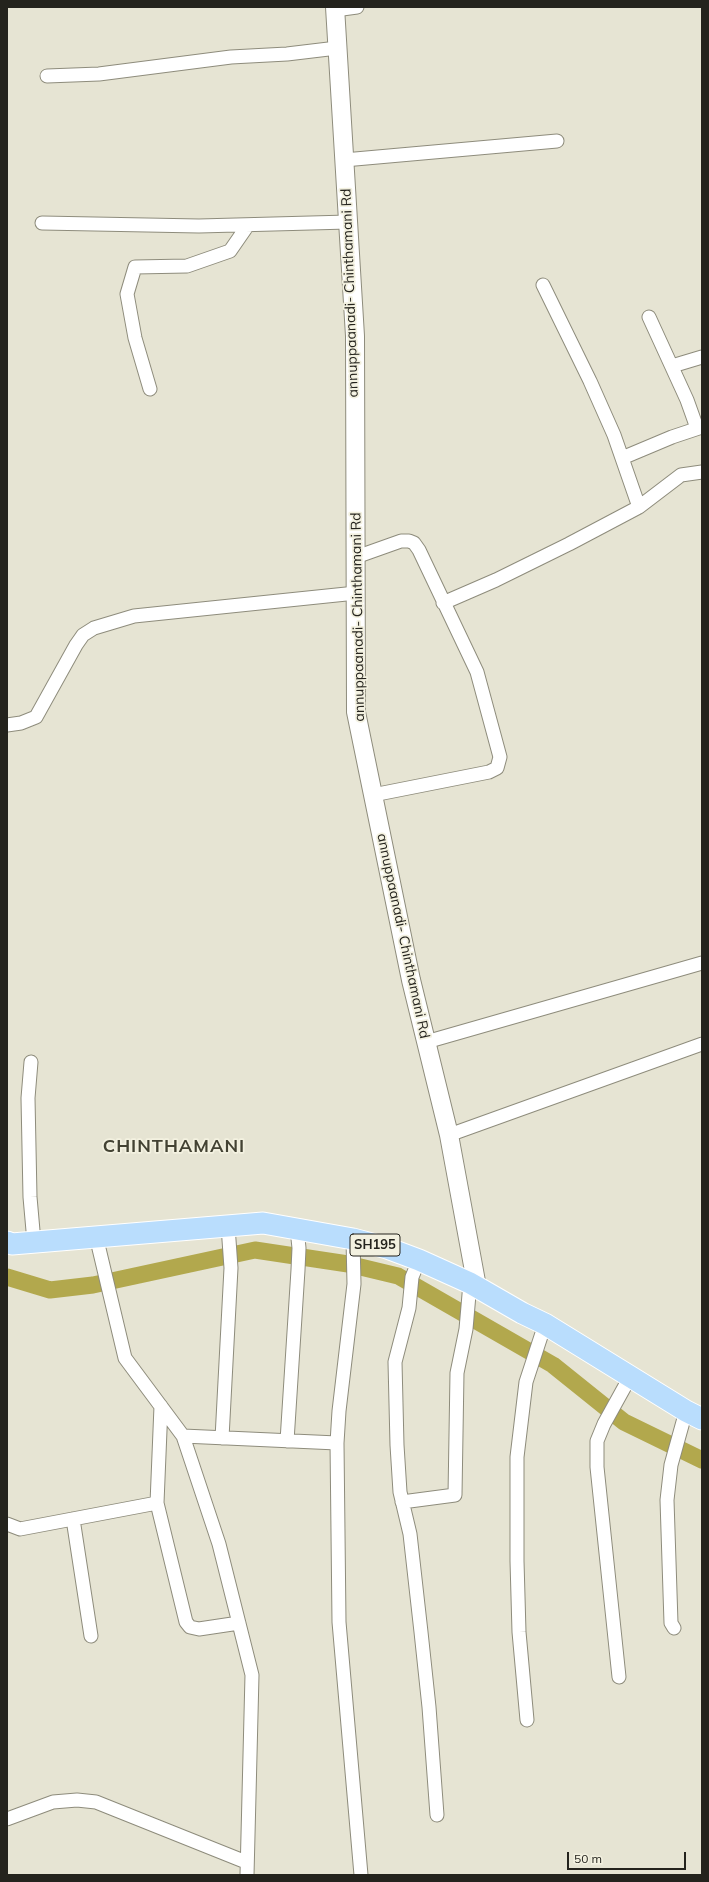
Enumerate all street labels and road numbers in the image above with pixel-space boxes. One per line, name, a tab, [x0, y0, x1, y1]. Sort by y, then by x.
street label: annuppaanadi- Chinthamani Rd	[338, 188, 362, 398]
street label: annuppaanadi- Chinthamani Rd	[348, 512, 368, 722]
street label: annuppaanadi- Chinthamani Rd	[373, 832, 433, 1040]
road number: SH195	[350, 1234, 400, 1256]

